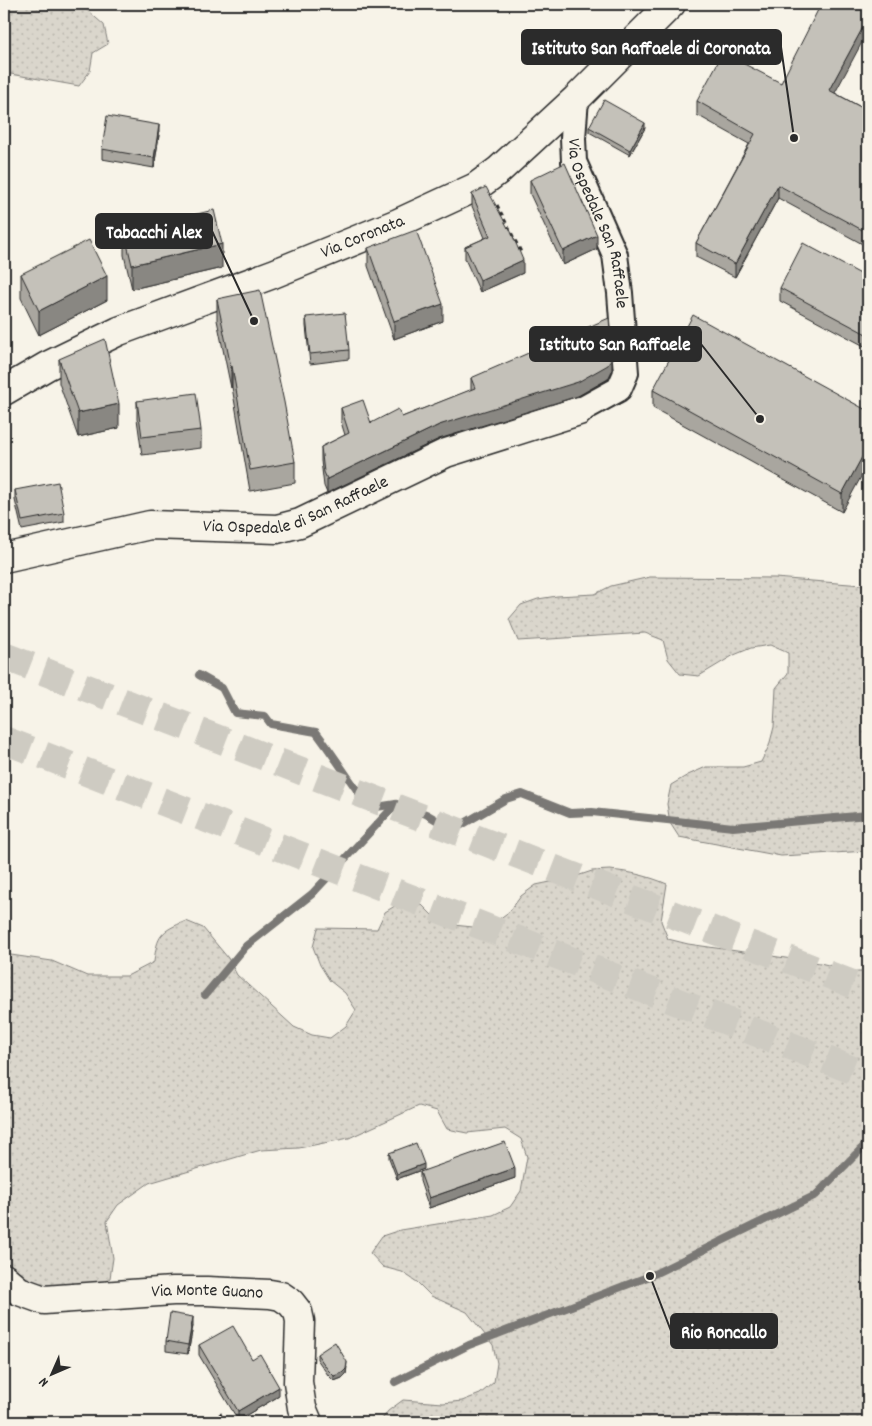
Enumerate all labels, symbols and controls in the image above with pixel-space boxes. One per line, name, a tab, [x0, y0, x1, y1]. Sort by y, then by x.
callout: Istituto San Raffaele di Coronata	[522, 30, 781, 64]
text: Istituto San Raffaele di Coronata	[531, 37, 772, 64]
street label: Via Ospedale San Raffaele	[561, 138, 634, 309]
street label: Via Coronata	[317, 209, 409, 266]
callout: Tabacchi Alex	[96, 214, 212, 248]
text: Tabacchi Alex	[106, 221, 203, 248]
callout: Istituto San Raffaele	[530, 327, 701, 361]
text: Istituto San Raffaele	[540, 333, 691, 360]
street label: Via Ospedale di San Raffaele	[203, 470, 393, 542]
street label: Via Monte Guano	[151, 1279, 264, 1306]
callout: Rio Roncallo	[671, 1314, 777, 1348]
text: Rio Roncallo	[681, 1321, 768, 1348]
north arrow	[28, 1348, 78, 1398]
text: N	[35, 1372, 54, 1391]

